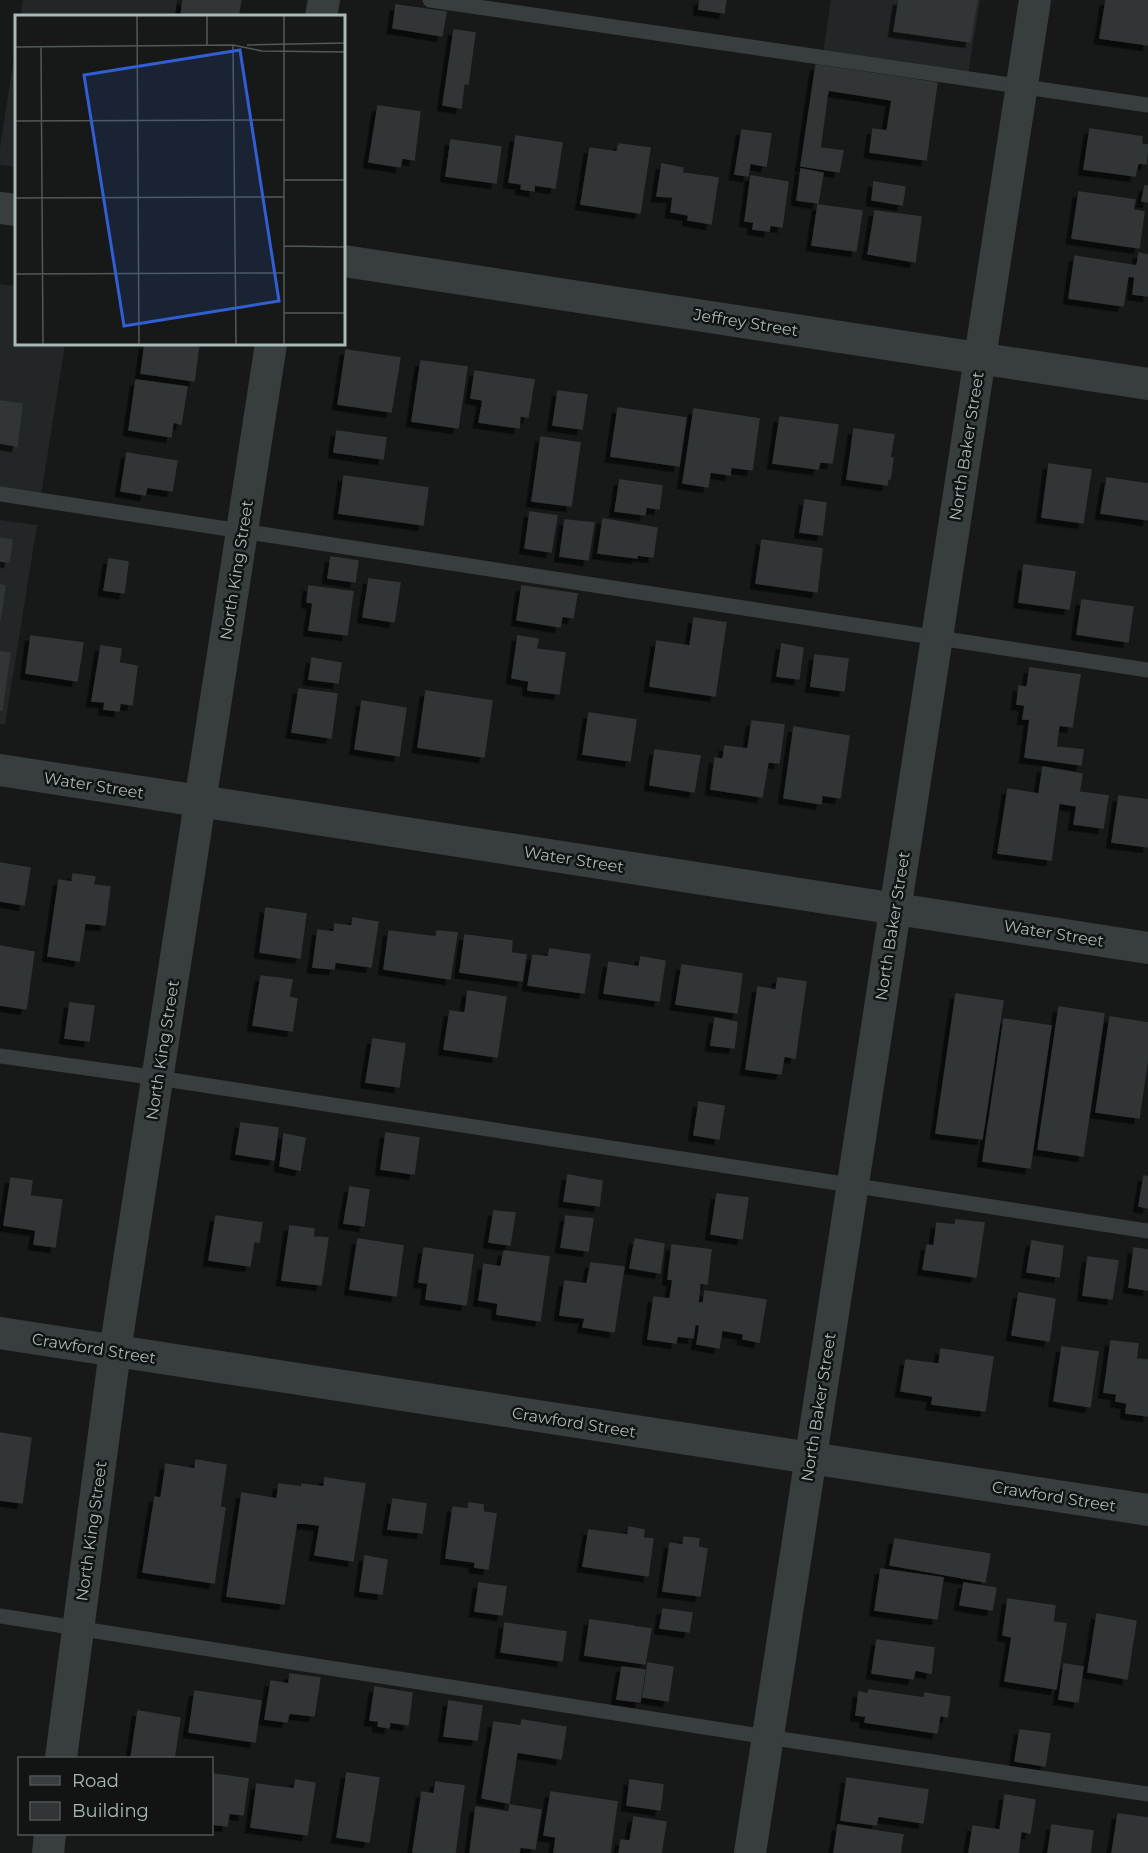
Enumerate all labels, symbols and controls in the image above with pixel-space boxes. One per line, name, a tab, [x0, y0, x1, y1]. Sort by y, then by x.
inset map	[15, 15, 345, 345]
street label: Jeffrey Street	[691, 305, 800, 340]
street label: North Baker Street	[945, 370, 988, 522]
street label: North King Street	[216, 498, 257, 641]
street label: Water Street	[42, 768, 146, 803]
street label: Water Street	[522, 842, 626, 877]
street label: North Baker Street	[871, 850, 914, 1002]
street label: Water Street	[1002, 916, 1106, 951]
street label: North King Street	[142, 978, 183, 1121]
street label: Crawford Street	[31, 1329, 158, 1368]
street label: North Baker Street	[797, 1331, 840, 1483]
street label: Crawford Street	[511, 1403, 638, 1442]
street label: North King Street	[72, 1459, 111, 1602]
street label: Crawford Street	[991, 1477, 1118, 1516]
legend	[18, 1757, 213, 1835]
text: Road	[72, 1770, 119, 1792]
text: Building	[72, 1800, 149, 1822]

